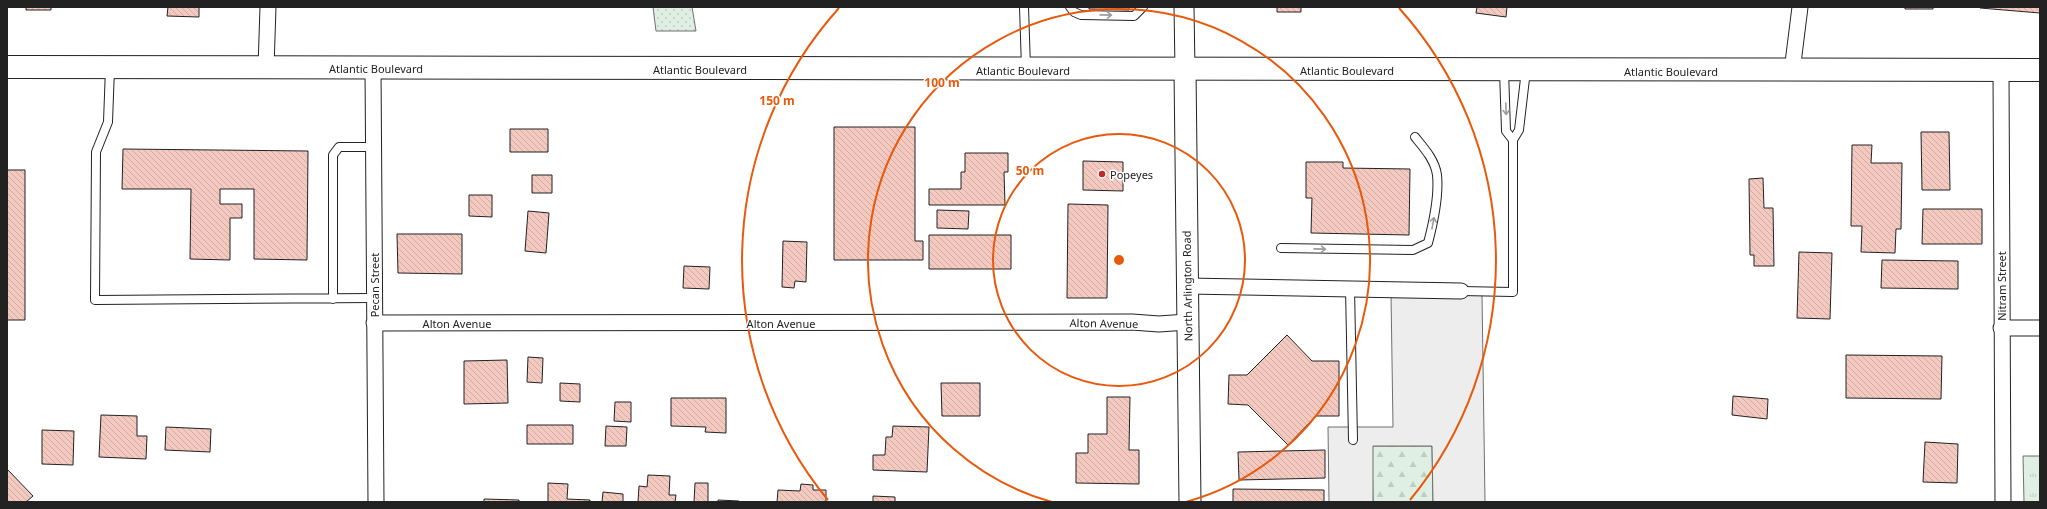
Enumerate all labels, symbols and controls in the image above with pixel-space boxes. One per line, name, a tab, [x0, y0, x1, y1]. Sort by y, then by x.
one-way arrow	[1099, 12, 1112, 19]
street label: Atlantic Boulevard	[329, 61, 423, 76]
street label: Atlantic Boulevard	[653, 62, 747, 77]
street label: Atlantic Boulevard	[976, 63, 1070, 78]
street label: Atlantic Boulevard	[1300, 63, 1394, 78]
street label: Atlantic Boulevard	[1624, 64, 1718, 79]
text: 100 m	[924, 74, 960, 91]
text: 150 m	[759, 92, 795, 109]
one-way arrow	[1502, 102, 1509, 115]
text: 50 m	[1016, 162, 1044, 179]
place label: Popeyes	[1110, 167, 1153, 182]
marker: Popeyes	[1097, 169, 1107, 179]
one-way arrow	[1429, 217, 1437, 230]
street label: North Arlington Road	[1179, 231, 1195, 341]
one-way arrow	[1313, 245, 1326, 253]
street label: Nitram Street	[1994, 251, 2009, 321]
street label: Pecan Street	[367, 253, 382, 317]
centre of rings	[1112, 253, 1126, 267]
street label: Alton Avenue	[1069, 315, 1139, 331]
street label: Alton Avenue	[423, 316, 491, 331]
street label: Alton Avenue	[747, 316, 815, 331]

